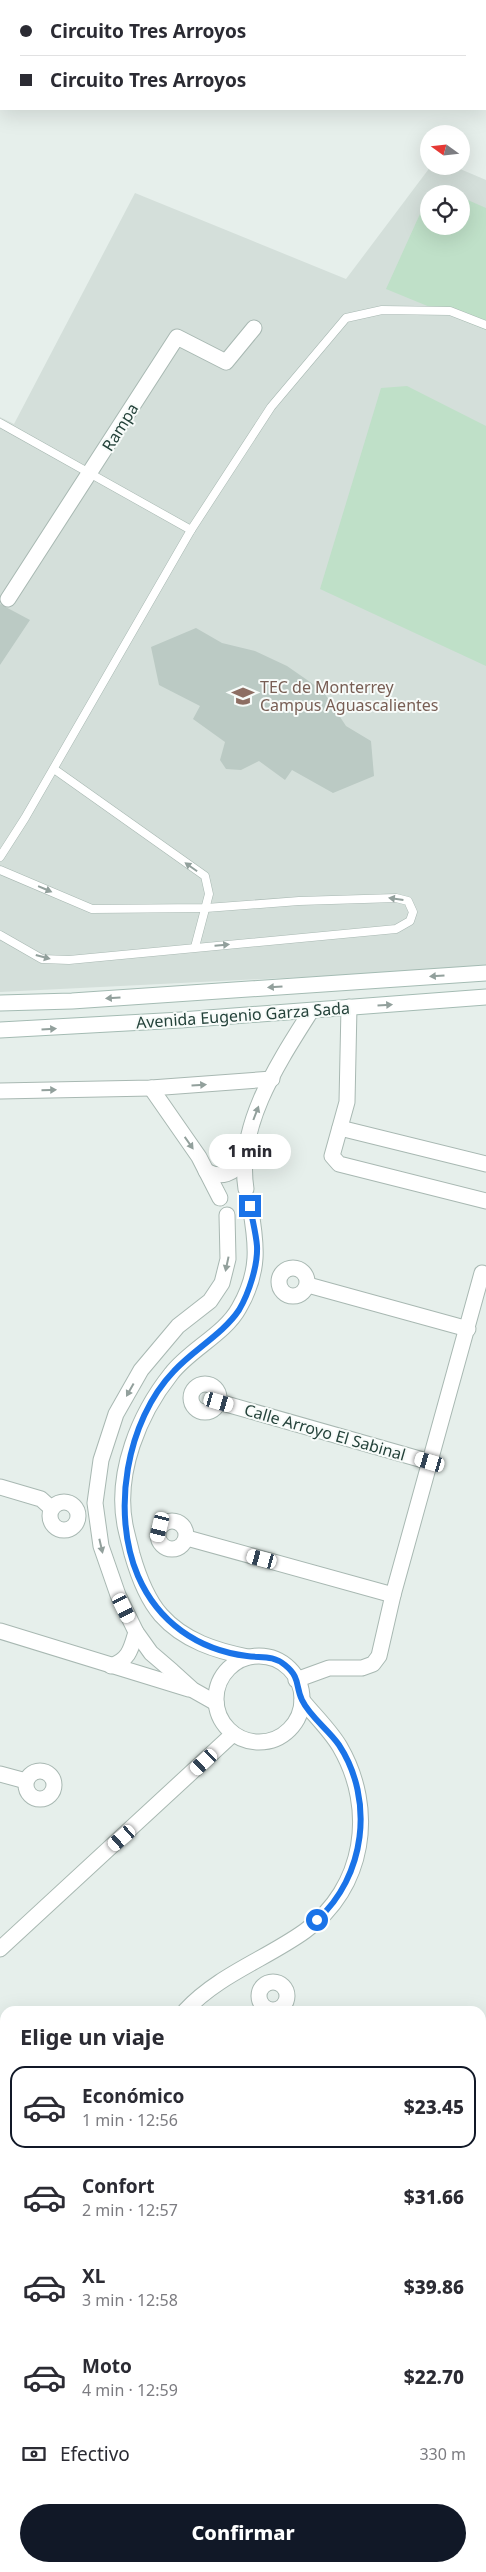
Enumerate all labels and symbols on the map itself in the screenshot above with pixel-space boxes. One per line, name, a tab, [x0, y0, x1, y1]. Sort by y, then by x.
north arrow	[420, 125, 470, 175]
street label: Rampa	[97, 399, 143, 455]
place label: TEC de Monterrey Campus Aguascalientes	[260, 676, 438, 716]
school or university icon: TEC de Monterrey Campus Aguascalientes	[230, 683, 256, 709]
one-way arrow	[185, 862, 198, 872]
one-way arrow	[38, 885, 52, 893]
one-way arrow	[388, 895, 404, 903]
one-way arrow	[214, 940, 230, 948]
one-way arrow	[35, 953, 51, 961]
one-way arrow	[429, 973, 445, 981]
one-way arrow	[267, 983, 283, 991]
one-way arrow	[105, 995, 121, 1003]
street label: Avenida Eugenio Garza Sada	[135, 997, 351, 1033]
one-way arrow	[378, 1000, 394, 1008]
one-way arrow	[41, 1025, 57, 1033]
one-way arrow	[192, 1080, 208, 1088]
one-way arrow	[41, 1086, 57, 1094]
one-way arrow	[252, 1105, 260, 1120]
callout: 1 min	[209, 1134, 291, 1168]
one-way arrow	[184, 1136, 194, 1149]
route end	[239, 1195, 261, 1217]
one-way arrow	[223, 1256, 231, 1271]
one-way arrow	[125, 1383, 134, 1397]
car	[202, 1391, 235, 1413]
street label: Calle Arroyo El Sabinal	[242, 1398, 408, 1466]
car	[413, 1451, 446, 1473]
car	[149, 1511, 170, 1543]
one-way arrow	[98, 1538, 106, 1554]
car	[245, 1548, 278, 1570]
car	[110, 1591, 137, 1625]
car	[187, 1746, 220, 1778]
car	[105, 1822, 138, 1854]
route start	[306, 1909, 328, 1931]

